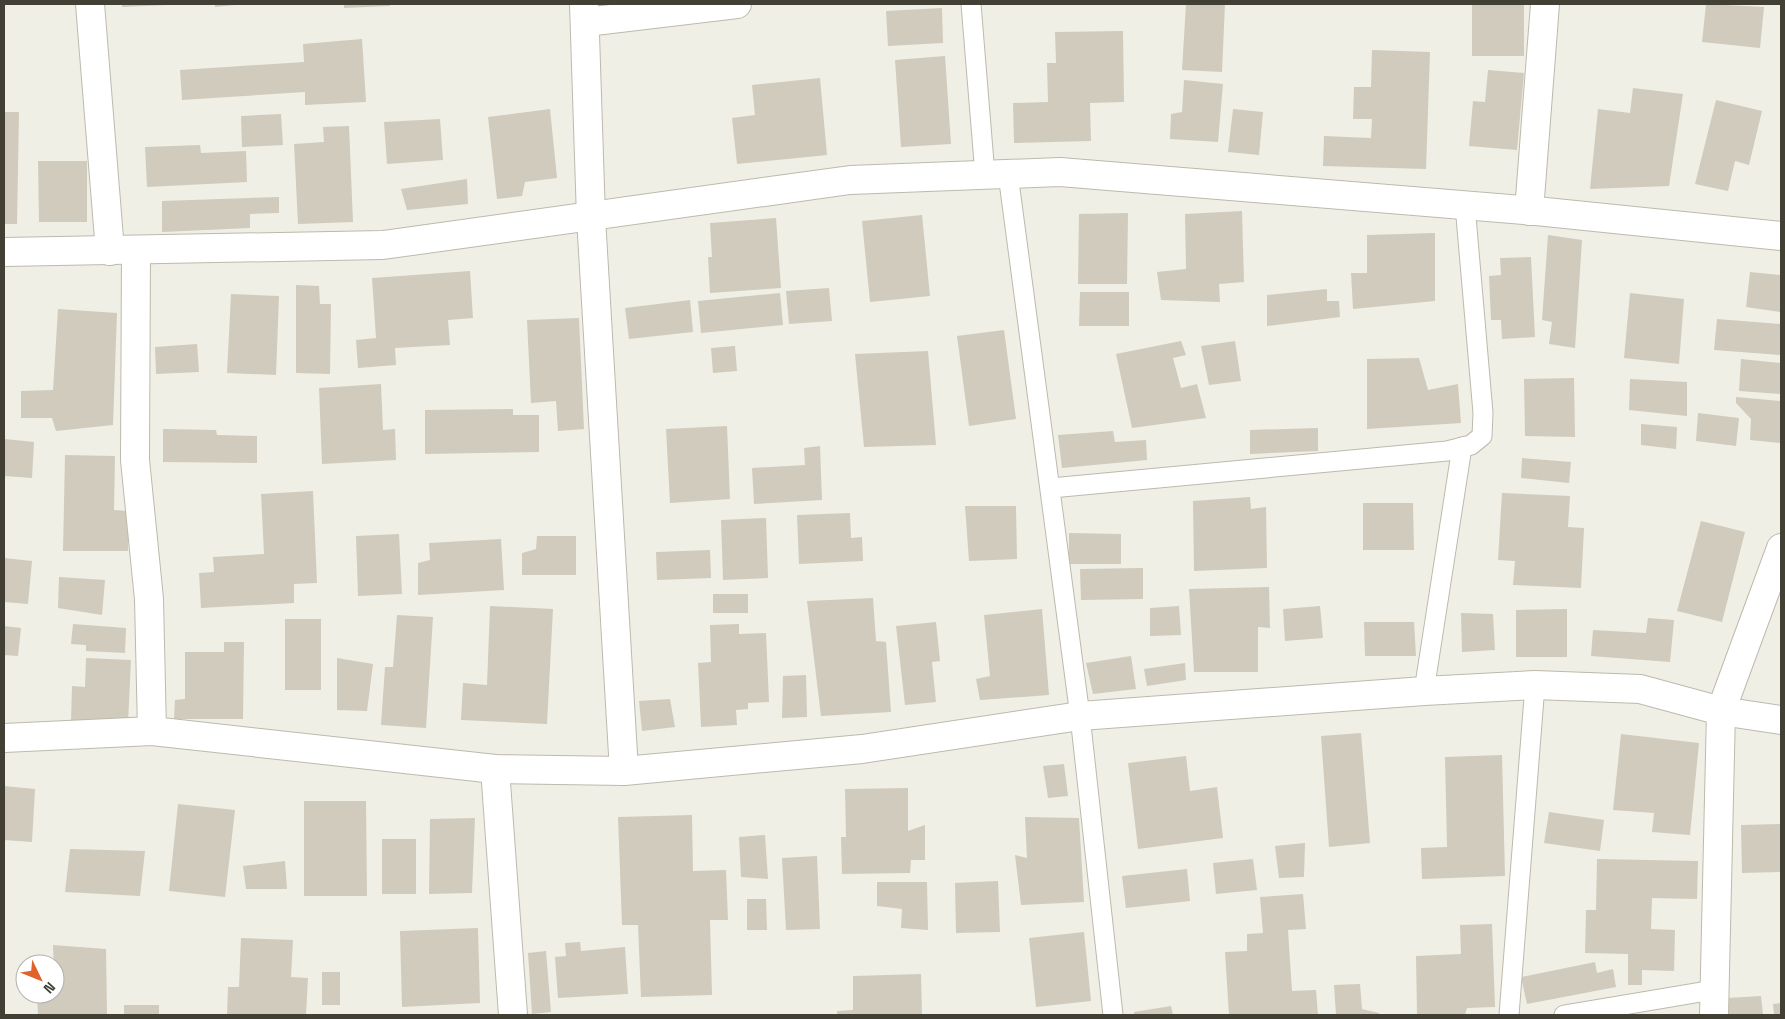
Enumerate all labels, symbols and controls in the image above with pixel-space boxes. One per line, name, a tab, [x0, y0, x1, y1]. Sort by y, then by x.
north arrow	[15, 954, 65, 1004]
text: N	[40, 978, 59, 997]

